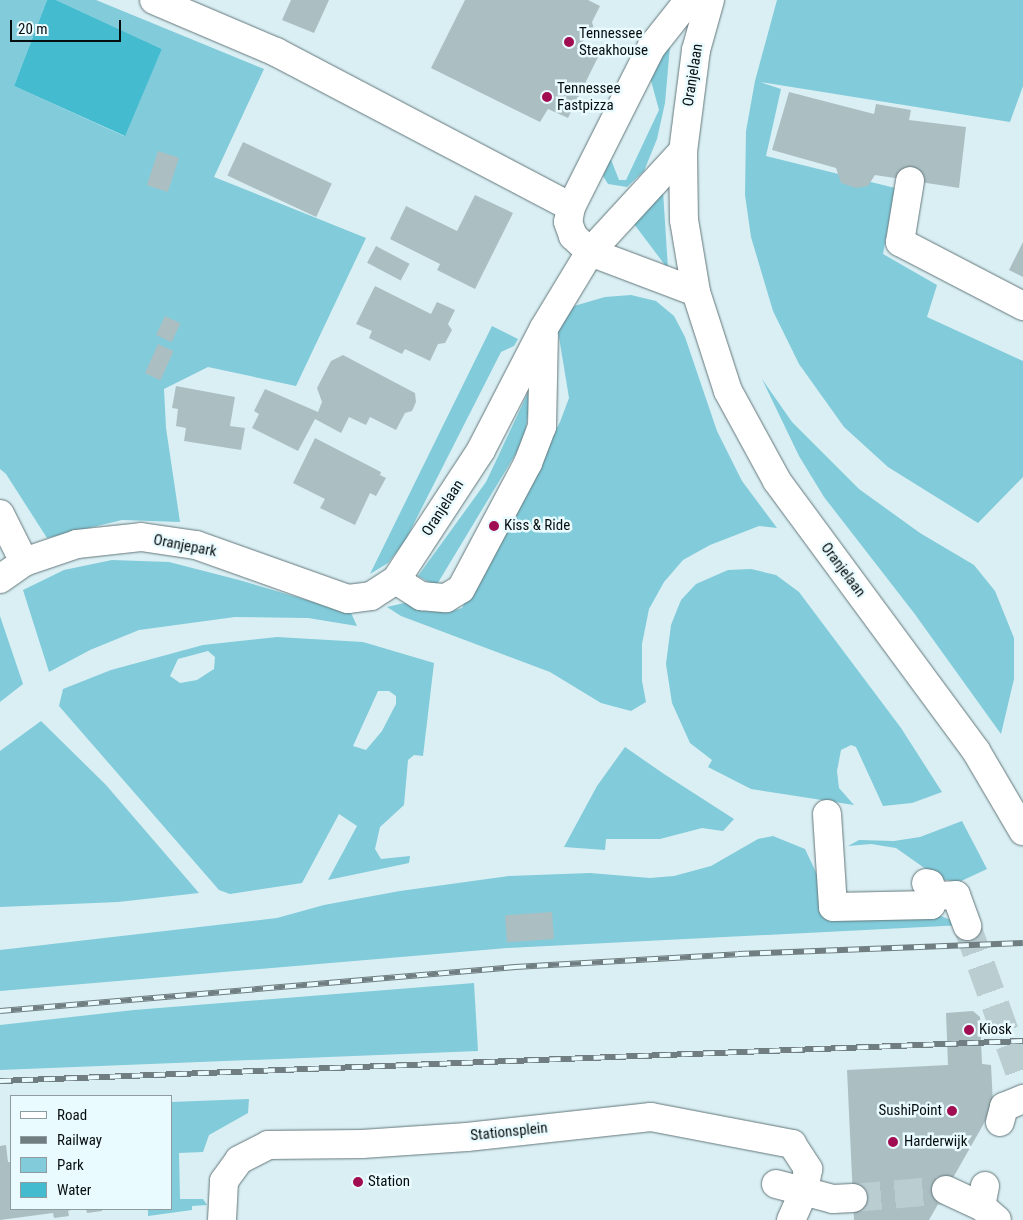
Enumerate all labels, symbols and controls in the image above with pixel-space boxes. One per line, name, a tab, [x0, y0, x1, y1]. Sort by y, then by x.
scale bar	[12, 10, 124, 42]
text: 20 m	[18, 20, 48, 38]
place label: Tennessee Steakhouse	[579, 24, 648, 59]
marker: Tennessee Steakhouse	[563, 36, 575, 48]
street label: Oranjelaan	[679, 42, 707, 108]
place label: Tennessee Fastpizza	[557, 79, 620, 114]
marker: Tennessee Fastpizza	[541, 91, 553, 103]
street label: Oranjelaan	[418, 477, 468, 539]
place label: Kiss & Ride	[504, 517, 570, 535]
marker: Kiss & Ride	[488, 520, 500, 532]
street label: Oranjepark	[152, 531, 218, 561]
street label: Oranjelaan	[817, 539, 869, 601]
place label: Kiosk	[979, 1021, 1012, 1039]
marker: Kiosk	[963, 1024, 975, 1036]
legend	[10, 1095, 172, 1210]
place label: SushiPoint	[879, 1102, 942, 1120]
marker: SushiPoint	[946, 1105, 958, 1117]
text: Road	[57, 1106, 87, 1124]
street label: Stationsplein	[470, 1119, 548, 1145]
text: Railway	[57, 1131, 102, 1149]
place label: Harderwijk	[904, 1133, 967, 1151]
marker: Harderwijk	[886, 1135, 900, 1149]
text: Park	[57, 1156, 84, 1174]
place label: Station	[368, 1173, 410, 1191]
marker: Station	[352, 1176, 364, 1188]
text: Water	[57, 1181, 91, 1199]

